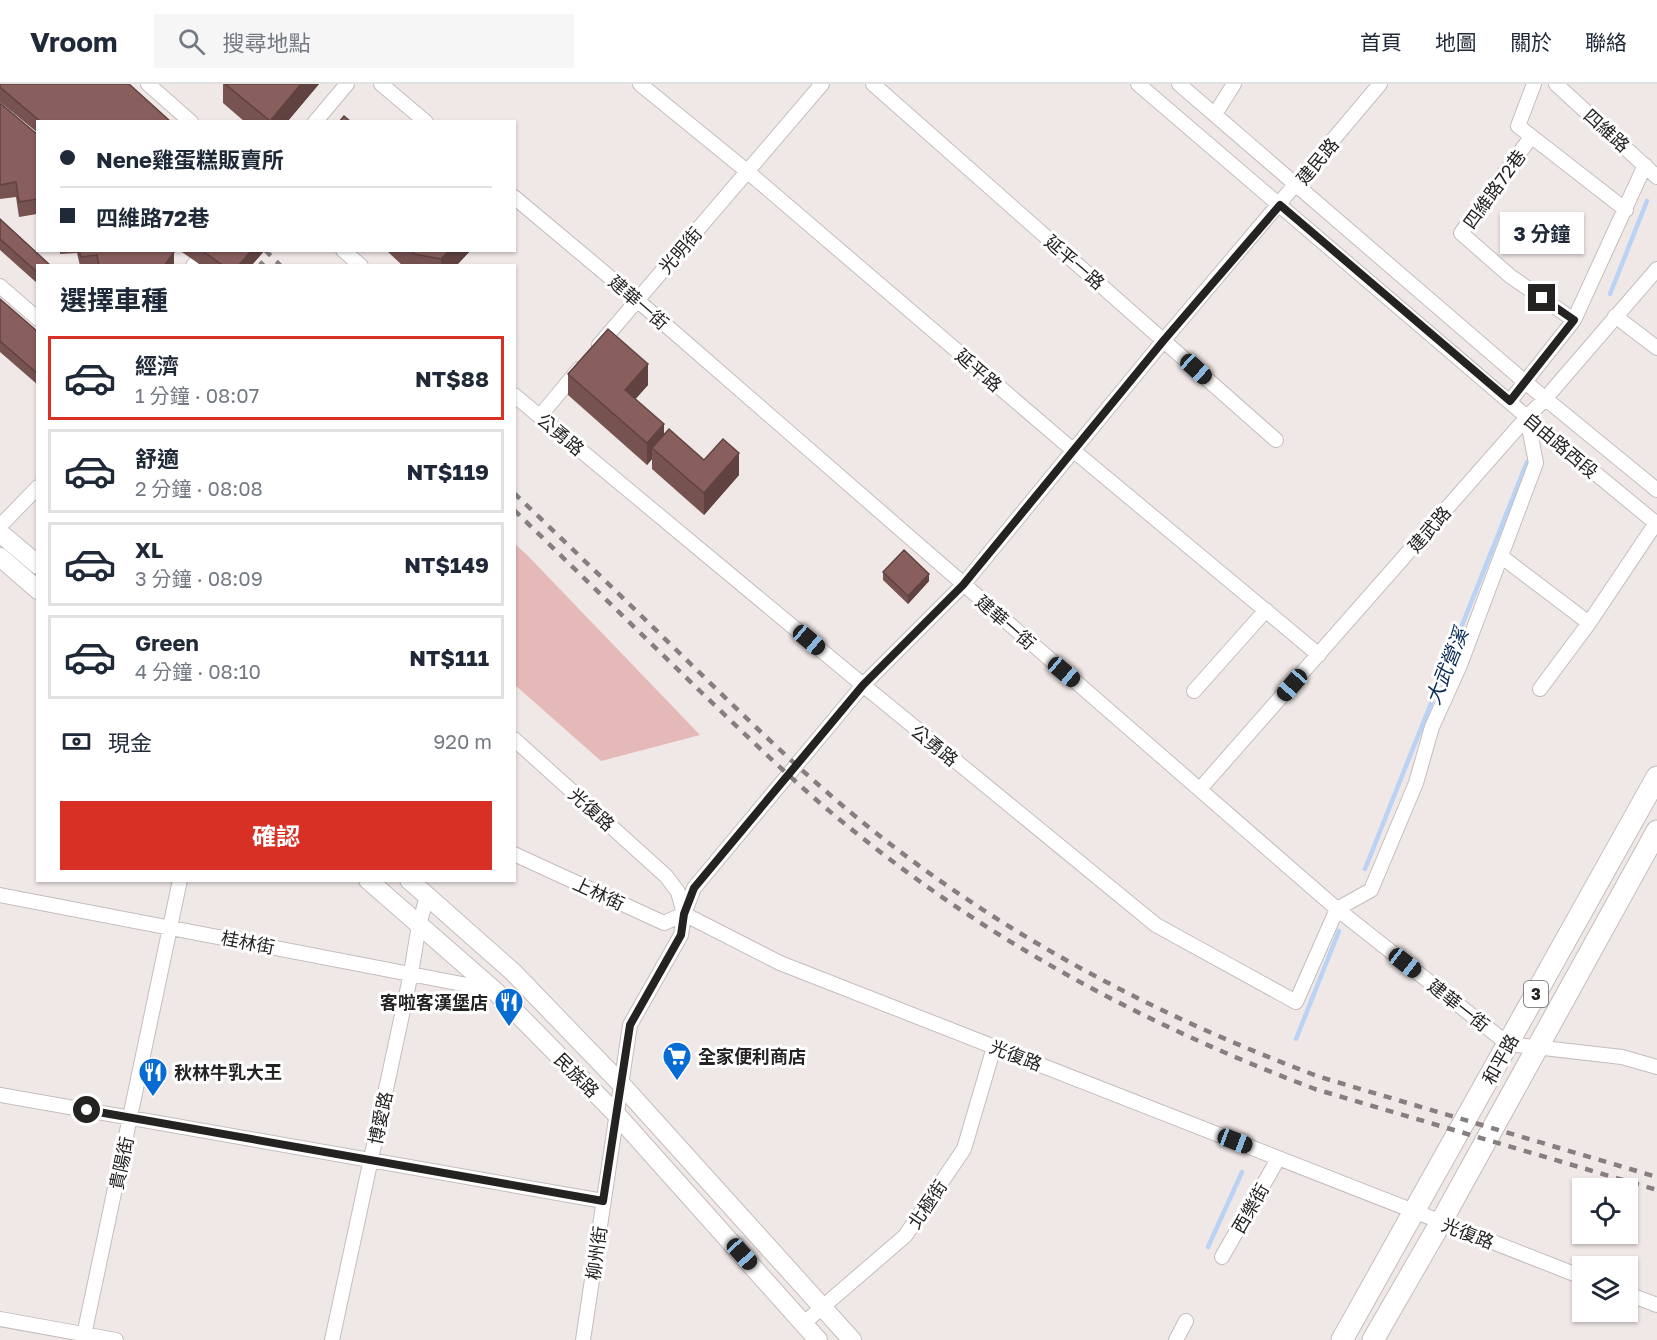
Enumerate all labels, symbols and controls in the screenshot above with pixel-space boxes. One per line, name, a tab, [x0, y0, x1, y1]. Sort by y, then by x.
search box	[154, 14, 574, 68]
text: Vroom	[30, 25, 118, 58]
icon: search	[175, 25, 208, 58]
text: 搜尋地點	[223, 29, 311, 56]
text: 首頁	[1360, 29, 1402, 55]
text: 地圖	[1435, 29, 1477, 55]
text: 關於	[1510, 29, 1552, 55]
text: 聯絡	[1585, 29, 1627, 55]
street label: 四維路	[1580, 104, 1634, 156]
street label: 建民路	[1291, 133, 1343, 189]
street label: 四維路72巷	[1458, 145, 1530, 233]
text: Nene雞蛋糕販賣所	[96, 146, 284, 173]
text: 四維路72巷	[96, 204, 209, 231]
callout: 3 分鐘	[1500, 211, 1584, 253]
text: 3 分鐘	[1513, 221, 1571, 245]
street label: 光明街	[654, 222, 706, 278]
street label: 延平一路	[1041, 230, 1109, 294]
street label: 建華一街	[605, 270, 673, 334]
text: 選擇車種	[60, 284, 168, 316]
route end	[1528, 284, 1555, 311]
street label: 延平路	[951, 344, 1007, 396]
car	[1177, 350, 1215, 388]
icon: car	[63, 351, 117, 405]
text: 經濟	[135, 352, 179, 379]
text: NT$88	[415, 365, 489, 392]
text: 1 分鐘 · 08:07	[135, 383, 259, 407]
street label: 公勇路	[533, 408, 589, 460]
street label: 自由路西段	[1519, 408, 1603, 482]
icon: car	[63, 444, 117, 498]
text: 舒適	[135, 445, 179, 472]
text: NT$119	[407, 458, 489, 485]
text: 2 分鐘 · 08:08	[135, 476, 263, 500]
street label: 建武路	[1403, 501, 1455, 557]
text: XL	[135, 536, 163, 563]
icon: car	[63, 537, 117, 591]
text: NT$149	[404, 551, 489, 578]
text: 3 分鐘 · 08:09	[135, 566, 263, 590]
street label: 建華一街	[972, 590, 1040, 654]
car	[789, 622, 829, 658]
water label: 大武營溪	[1420, 622, 1473, 708]
text: Green	[135, 629, 199, 656]
icon: car	[63, 630, 117, 684]
text: NT$111	[409, 644, 489, 671]
car	[1044, 654, 1084, 690]
text: 4 分鐘 · 08:10	[135, 659, 261, 683]
car	[1273, 666, 1311, 704]
street label: 公勇路	[907, 719, 963, 771]
icon: cash	[60, 725, 93, 758]
text: 現金	[108, 729, 152, 756]
text: 920 m	[433, 729, 492, 753]
street label: 光復路	[565, 783, 619, 835]
button: 確認	[60, 801, 492, 870]
street label: 上林街	[570, 872, 628, 914]
street label: 桂林街	[219, 926, 277, 958]
car	[1385, 945, 1425, 981]
street label: 建華一街	[1424, 974, 1494, 1036]
road number: 3	[1524, 981, 1548, 1007]
restaurant icon: 客啦客漢堡店	[493, 986, 525, 1028]
place label: 客啦客漢堡店	[380, 991, 488, 1013]
street label: 和平路	[1477, 1030, 1523, 1088]
street label: 光復路	[987, 1035, 1045, 1075]
supermarket icon: 全家便利商店	[661, 1040, 693, 1082]
place label: 全家便利商店	[698, 1045, 806, 1067]
street label: 民族路	[550, 1048, 604, 1102]
restaurant icon: 秋林牛乳大王	[137, 1056, 169, 1098]
place label: 秋林牛乳大王	[174, 1061, 282, 1083]
street label: 博愛路	[364, 1089, 396, 1147]
route start	[73, 1096, 100, 1123]
car	[1215, 1126, 1255, 1156]
street label: 貴陽街	[105, 1134, 137, 1192]
street label: 北極街	[903, 1175, 951, 1233]
map controls	[1572, 1178, 1638, 1322]
button: locate	[1572, 1178, 1638, 1244]
street label: 西樂街	[1227, 1179, 1273, 1237]
street label: 光復路	[1439, 1213, 1497, 1253]
street label: 柳州街	[581, 1225, 611, 1281]
car	[723, 1235, 761, 1273]
button: layers	[1572, 1256, 1638, 1322]

